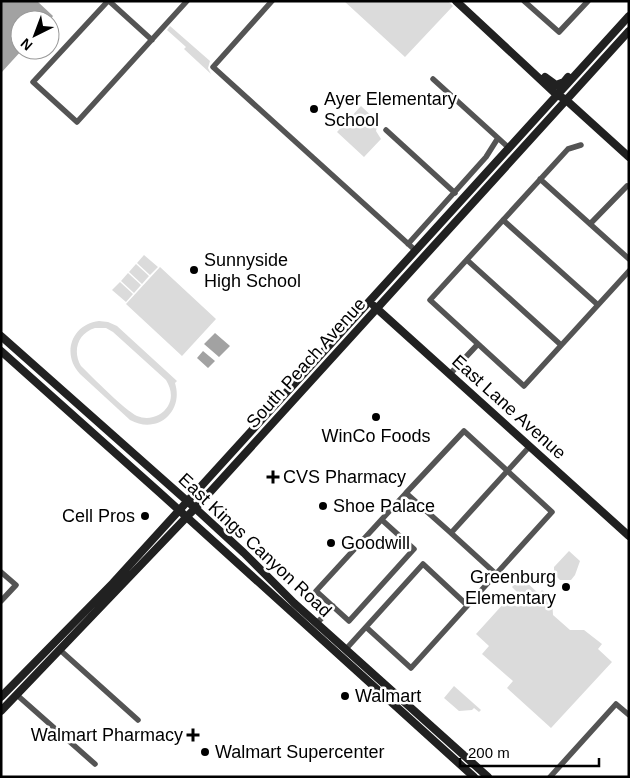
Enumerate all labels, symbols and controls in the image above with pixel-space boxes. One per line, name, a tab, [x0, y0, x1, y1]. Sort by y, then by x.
north arrow	[10, 10, 60, 60]
text: N	[17, 35, 35, 54]
place label: Ayer Elementary School	[324, 89, 457, 130]
marker: Ayer Elementary School	[308, 103, 320, 115]
place label: Sunnyside High School	[204, 250, 301, 291]
marker: Sunnyside High School	[188, 264, 200, 276]
street label: South Peach Avenue	[242, 294, 370, 432]
street label: East Lane Avenue	[448, 351, 570, 463]
marker: WinCo Foods	[370, 411, 382, 423]
place label: WinCo Foods	[321, 426, 431, 446]
place label: CVS Pharmacy	[283, 467, 406, 487]
street label: East Kings Canyon Road	[175, 469, 335, 621]
marker: CVS Pharmacy	[267, 471, 279, 483]
place label: Shoe Palace	[333, 496, 435, 516]
marker: Shoe Palace	[317, 500, 329, 512]
place label: Cell Pros	[62, 506, 135, 526]
marker: Cell Pros	[139, 510, 151, 522]
place label: Goodwill	[341, 533, 410, 553]
marker: Goodwill	[325, 537, 337, 549]
place label: Greenburg Elementary	[465, 567, 556, 608]
marker: Greenburg Elementary	[560, 581, 572, 593]
place label: Walmart	[355, 686, 421, 706]
marker: Walmart	[339, 690, 351, 702]
place label: Walmart Pharmacy	[31, 725, 183, 745]
marker: Walmart Pharmacy	[187, 729, 199, 741]
scale bar	[460, 736, 599, 768]
place label: Walmart Supercenter	[215, 742, 384, 762]
text: 200 m	[468, 744, 510, 761]
marker: Walmart Supercenter	[199, 746, 211, 758]

